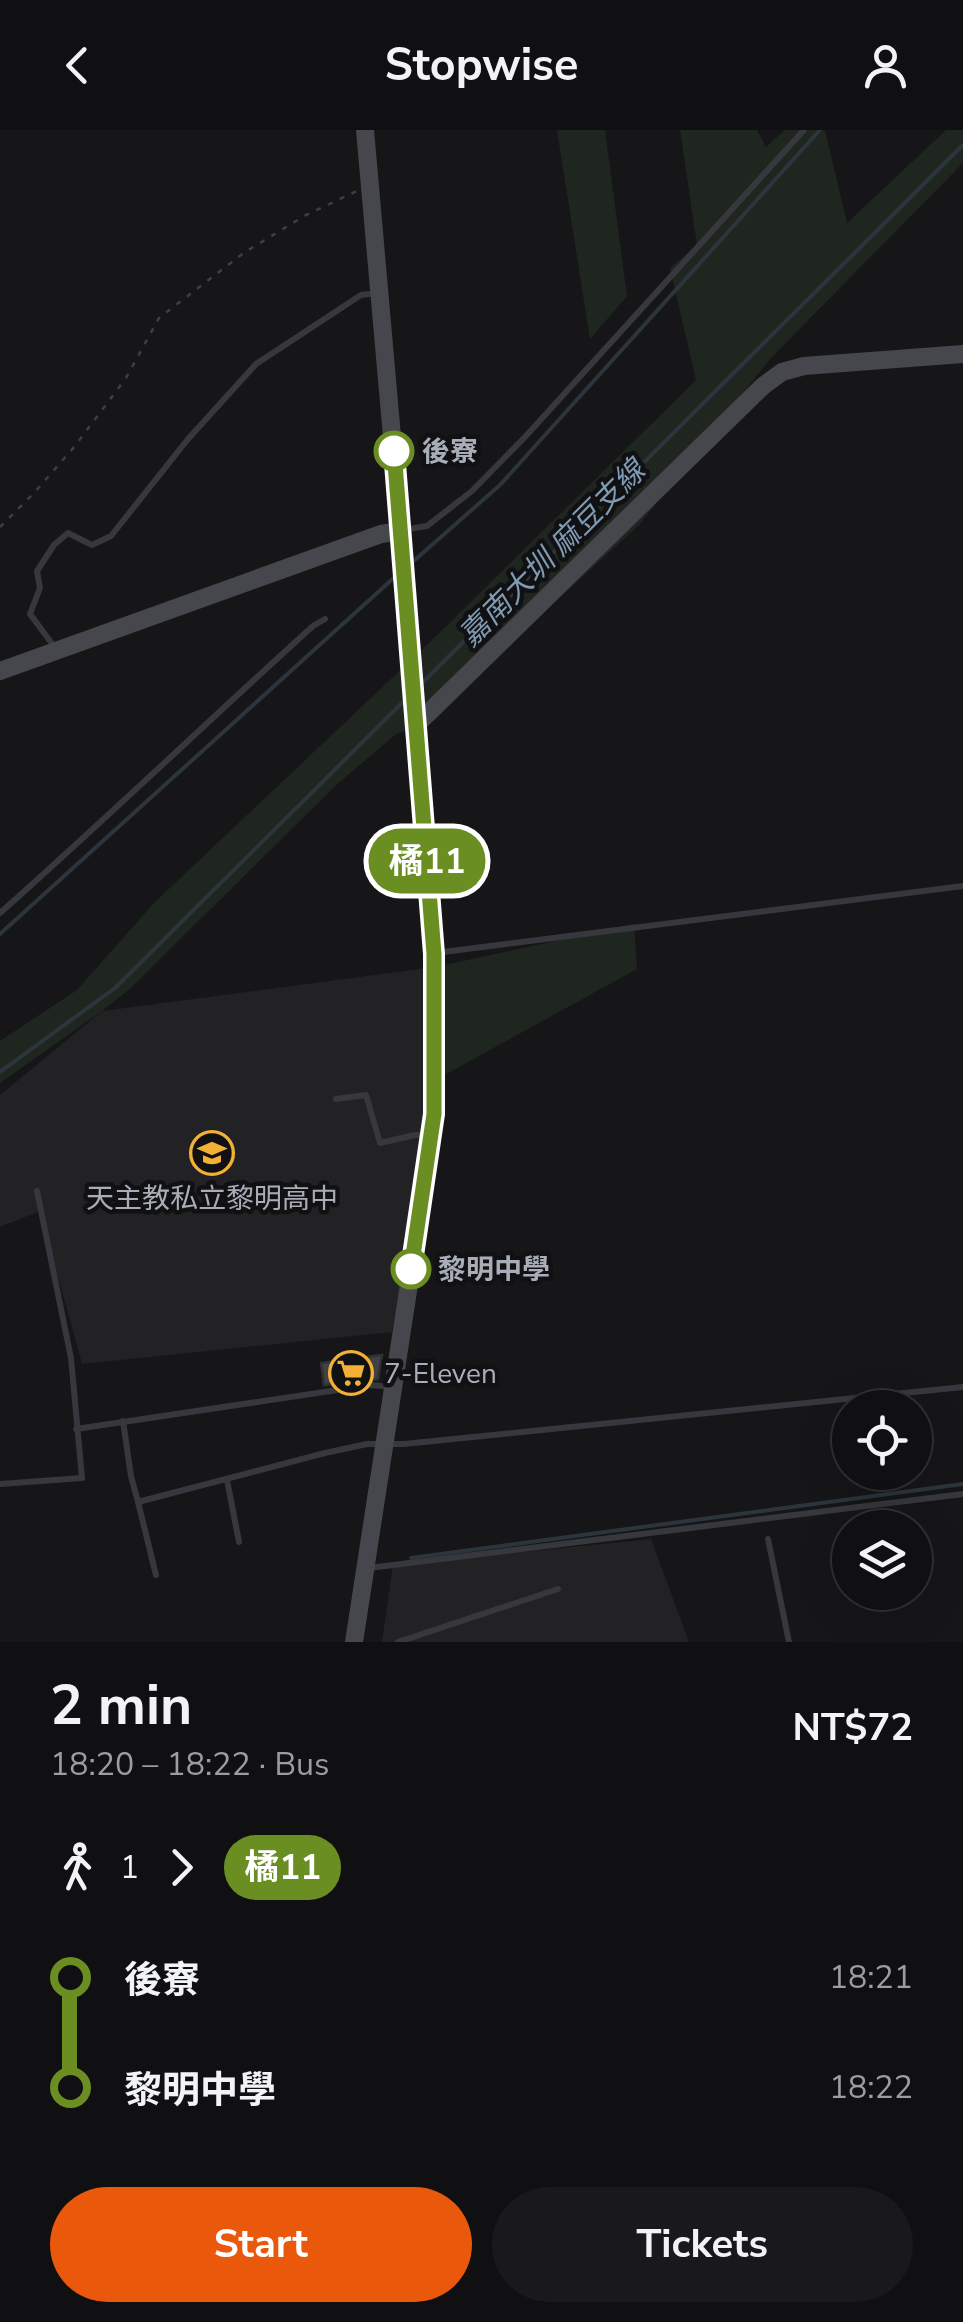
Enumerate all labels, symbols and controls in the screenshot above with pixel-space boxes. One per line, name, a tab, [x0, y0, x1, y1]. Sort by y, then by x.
text: Stopwise	[385, 35, 578, 96]
icon: back	[50, 38, 105, 93]
icon: person	[858, 38, 913, 93]
marker: 後寮	[375, 432, 413, 470]
place label: 後寮	[422, 433, 478, 471]
water label: 嘉南大圳 麻豆支線	[450, 449, 657, 655]
line badge: 橘11	[370, 828, 484, 894]
text: 橘11	[388, 838, 466, 885]
school or university icon: 天主教私立黎明高中	[189, 1130, 235, 1176]
place label: 天主教私立黎明高中	[86, 1180, 338, 1218]
marker: 黎明中學	[392, 1250, 430, 1288]
place label: 黎明中學	[438, 1251, 550, 1289]
supermarket icon: 7-Eleven	[328, 1350, 374, 1396]
place label: 7-Eleven	[384, 1355, 497, 1393]
map controls	[832, 1390, 932, 1610]
button: locate	[832, 1390, 932, 1490]
button: layers	[832, 1510, 932, 1610]
text: 2 min	[50, 1668, 192, 1743]
text: NT$72	[793, 1702, 913, 1753]
text: 18:20 – 18:22 · Bus	[50, 1743, 329, 1786]
icon: walk	[50, 1840, 105, 1895]
icon: forward	[154, 1840, 209, 1895]
text: 橘11	[244, 1844, 321, 1891]
text: 1	[120, 1846, 139, 1889]
text: 後寮	[124, 1955, 200, 2006]
text: 18:21	[829, 1956, 913, 1999]
text: 黎明中學	[124, 2065, 276, 2116]
text: 18:22	[829, 2066, 913, 2109]
button: Start	[50, 2187, 472, 2302]
button: Tickets	[492, 2187, 913, 2302]

